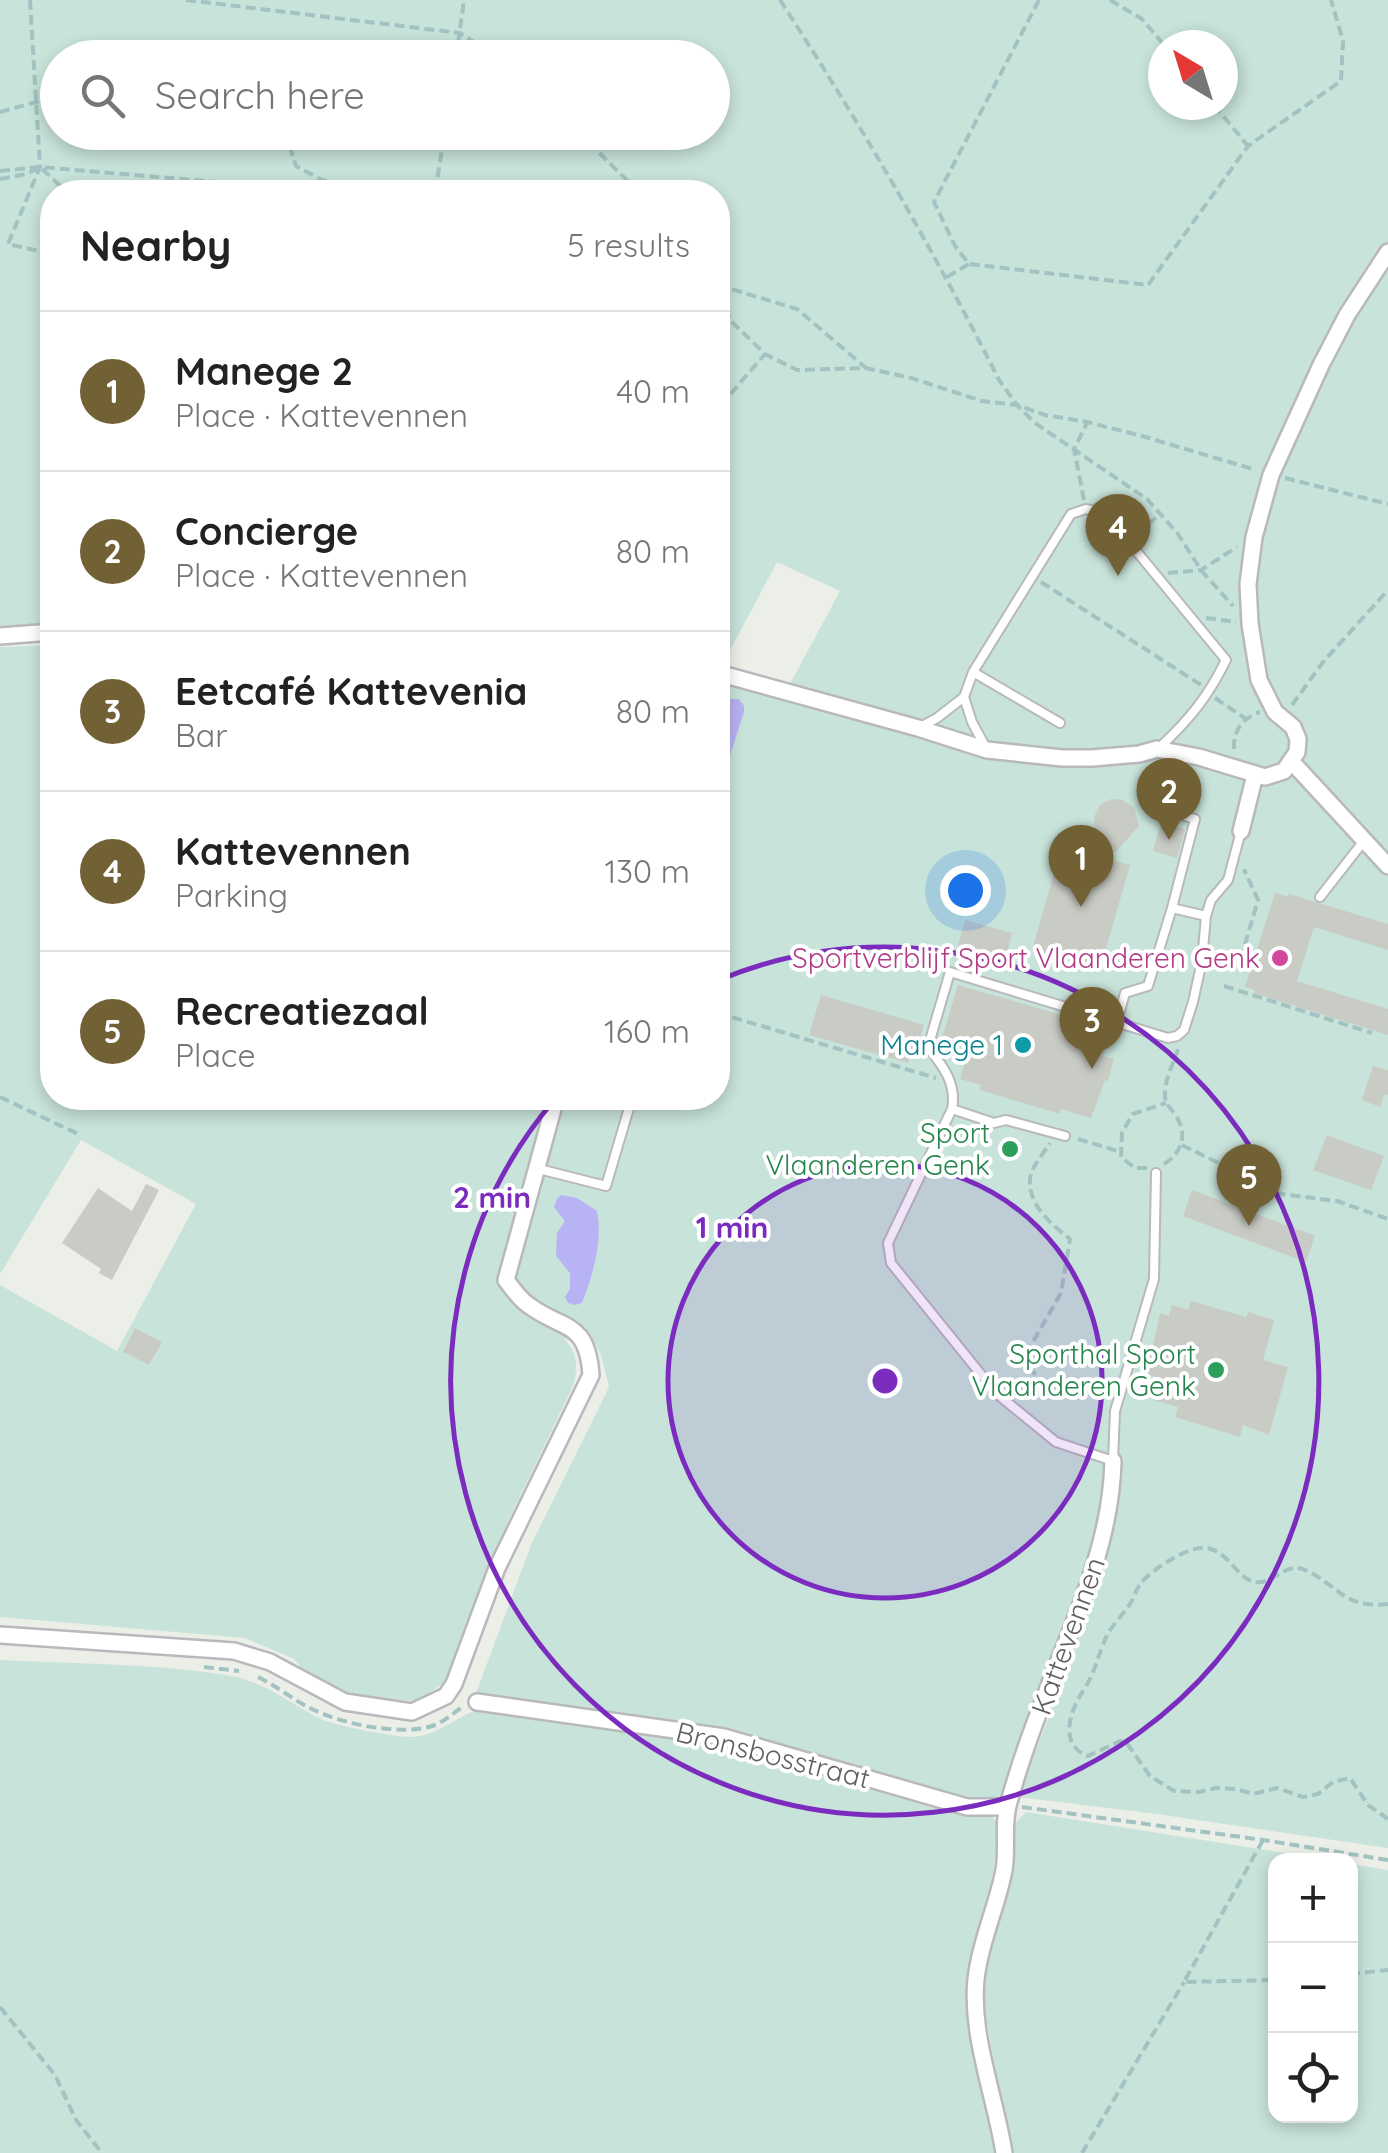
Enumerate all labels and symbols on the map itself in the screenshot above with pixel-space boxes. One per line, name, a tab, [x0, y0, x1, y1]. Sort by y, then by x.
north arrow	[1148, 30, 1238, 120]
pin: 4	[1086, 494, 1150, 576]
pin: 2	[1136, 758, 1202, 840]
pin: 1	[1048, 824, 1114, 907]
your location	[940, 865, 991, 916]
place label: Sportverblijf Sport Vlaanderen Genk	[792, 940, 1260, 975]
marker: Sportverblijf Sport Vlaanderen Genk	[1269, 947, 1291, 969]
pin: 3	[1060, 986, 1124, 1069]
place label: Manege 1	[880, 1027, 1003, 1062]
marker: Manege 1	[1012, 1034, 1034, 1056]
place label: Sport Vlaanderen Genk	[765, 1115, 990, 1182]
marker: Sport Vlaanderen Genk	[999, 1138, 1021, 1160]
pin: 5	[1216, 1144, 1282, 1226]
text: 2 min	[453, 1178, 531, 1216]
text: 1 min	[696, 1208, 768, 1246]
place label: Sporthal Sport Vlaanderen Genk	[971, 1336, 1196, 1403]
marker: Sporthal Sport Vlaanderen Genk	[1205, 1359, 1227, 1381]
centre of rings	[867, 1363, 903, 1399]
street label: Kattevennen	[1023, 1552, 1112, 1719]
street label: Bronsbosstraat	[673, 1714, 874, 1795]

